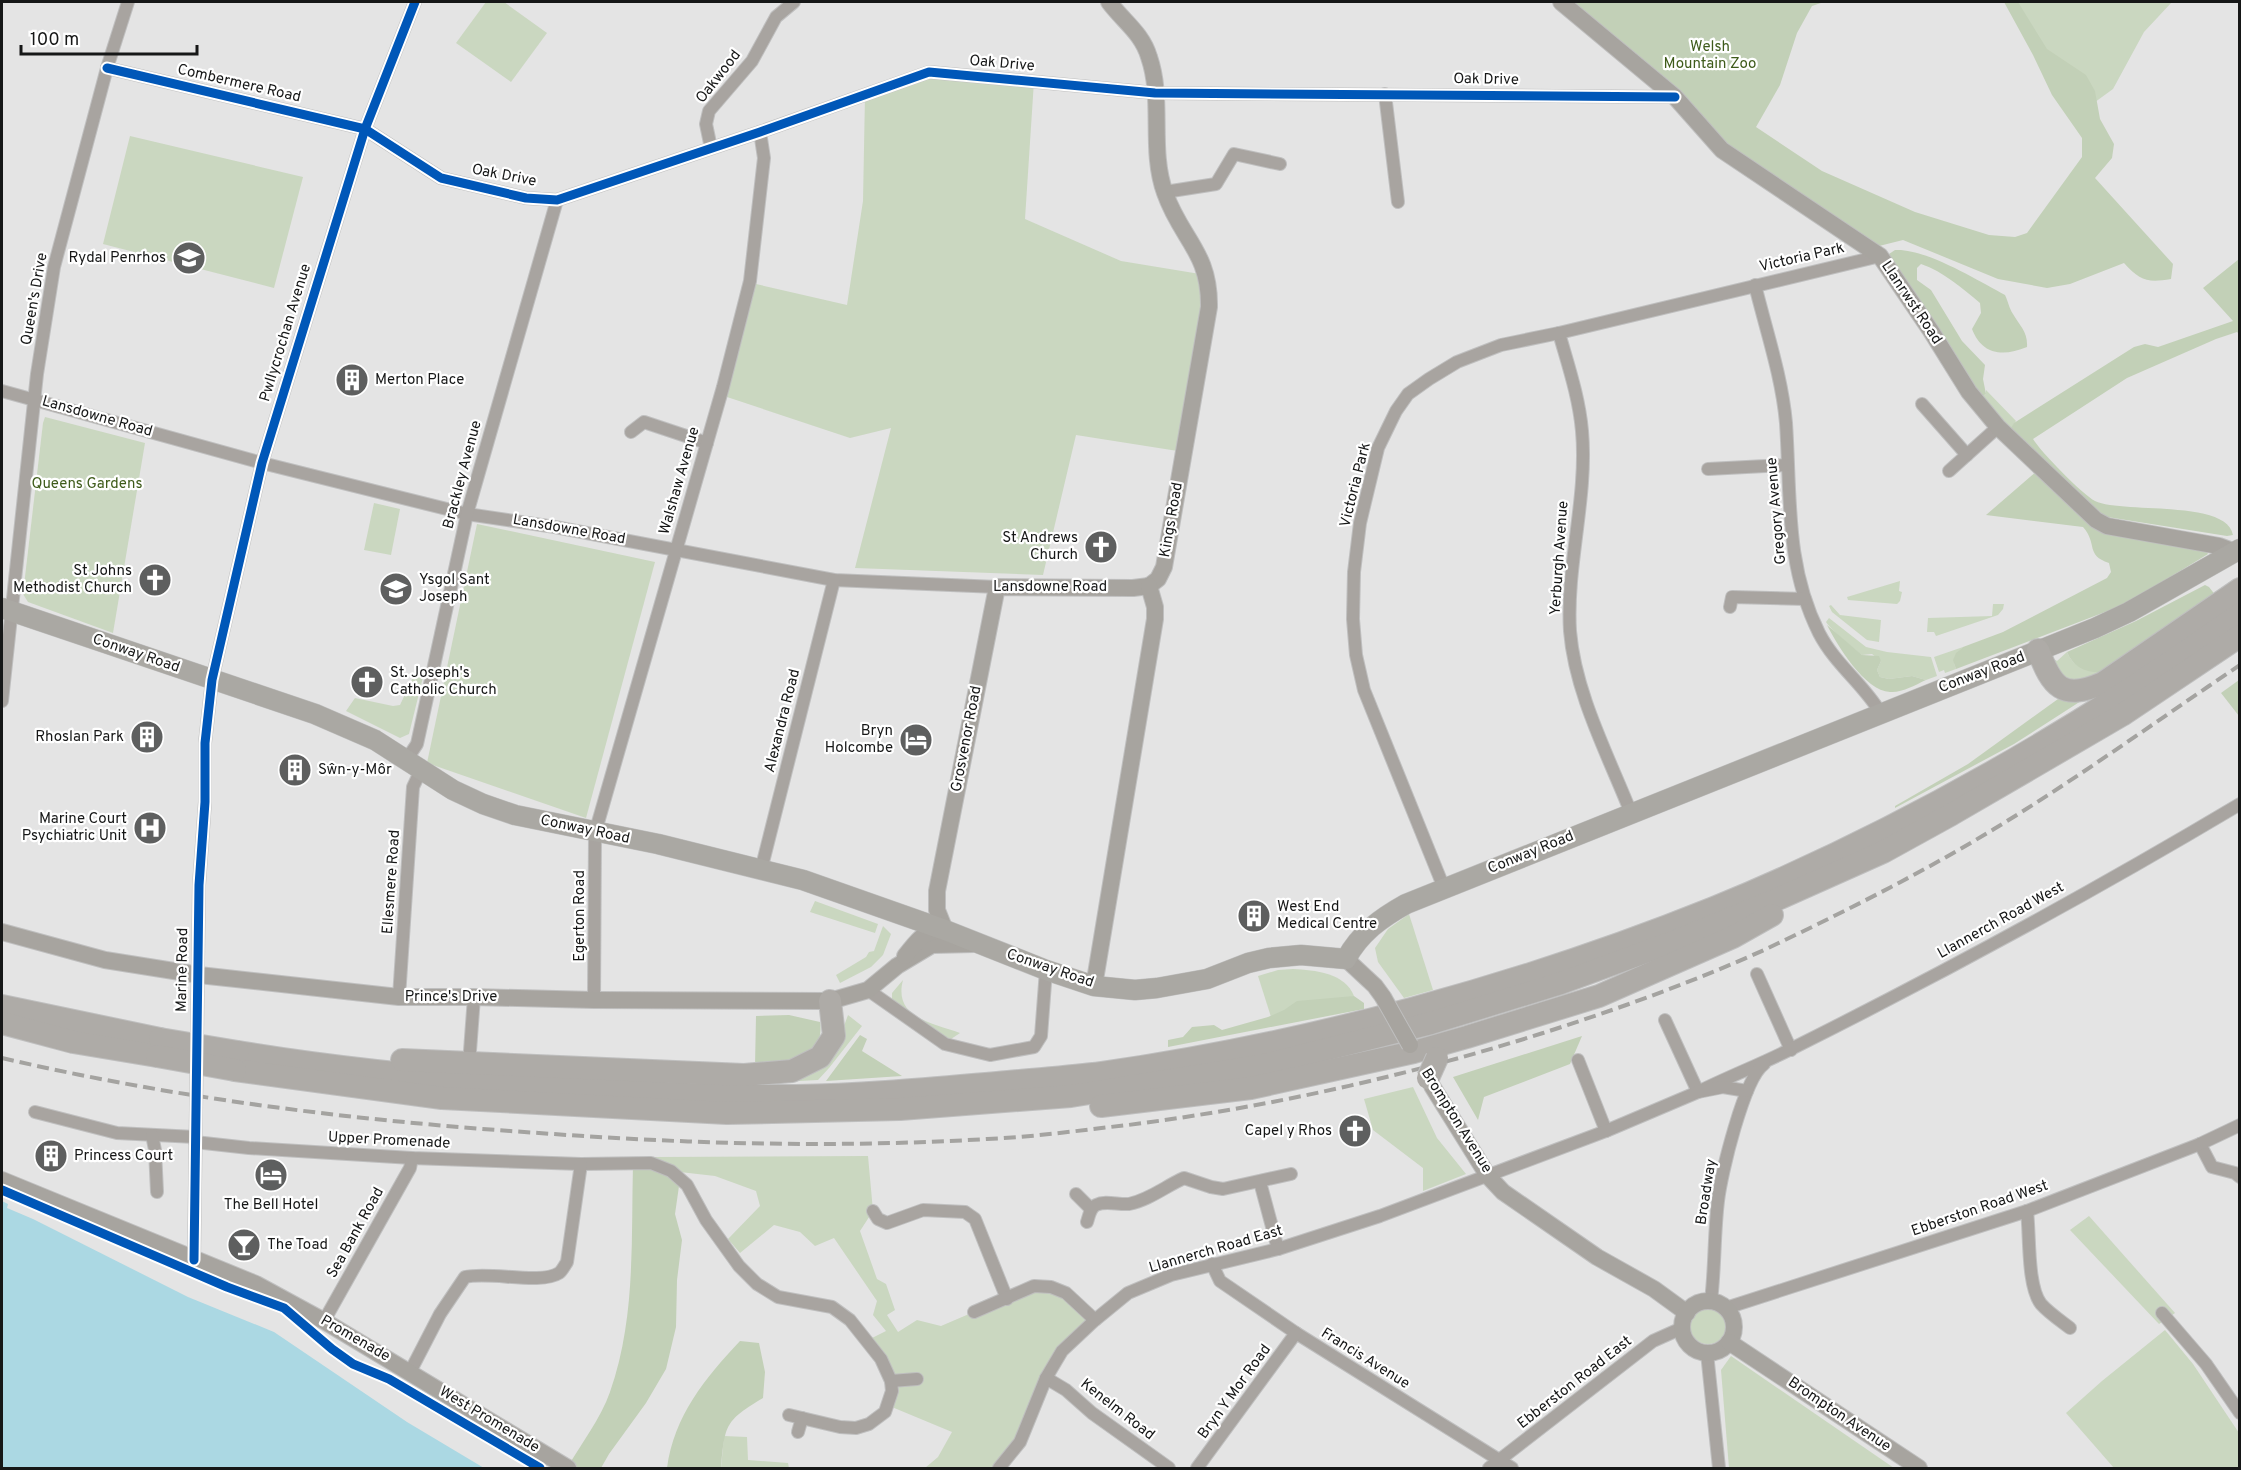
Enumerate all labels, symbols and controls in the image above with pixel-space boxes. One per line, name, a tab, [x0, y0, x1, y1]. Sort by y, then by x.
scale bar	[21, 18, 196, 56]
text: 100 m	[30, 29, 79, 52]
park label: Welsh Mountain Zoo	[1664, 38, 1756, 74]
street label: Oakwood	[692, 47, 746, 107]
street label: Oak Drive	[968, 52, 1036, 76]
street label: Combermere Road	[175, 61, 303, 107]
street label: Oak Drive	[1453, 70, 1519, 90]
street label: Oak Drive	[470, 160, 538, 192]
street label: Victoria Park	[1758, 239, 1846, 277]
school or university icon: Rydal Penrhos	[171, 240, 207, 276]
place label: Rydal Penrhos	[69, 249, 166, 268]
street label: Queen's Drive	[18, 251, 52, 347]
street label: Llanrwst Road	[1876, 258, 1946, 348]
street label: Pwllycrochan Avenue	[256, 262, 316, 404]
building icon: Merton Place	[334, 362, 370, 398]
place label: Merton Place	[375, 371, 464, 390]
street label: Lansdowne Road	[40, 392, 154, 442]
street label: Brackley Avenue	[439, 419, 487, 531]
street label: Walshaw Avenue	[656, 425, 704, 537]
street label: Victoria Park	[1336, 441, 1376, 529]
street label: Gregory Avenue	[1763, 456, 1791, 566]
park label: Queens Gardens	[32, 475, 142, 494]
street label: Kings Road	[1156, 481, 1188, 559]
street label: Yerburgh Avenue	[1547, 500, 1573, 616]
street label: Lansdowne Road	[511, 511, 627, 549]
place label: St Andrews Church	[1002, 529, 1078, 565]
church icon: St Andrews Church	[1083, 529, 1119, 565]
place label: St Johns Methodist Church	[13, 562, 132, 598]
church icon: St Johns Methodist Church	[137, 562, 173, 598]
school or university icon: Ysgol Sant Joseph	[378, 571, 414, 607]
place label: Ysgol Sant Joseph	[419, 571, 490, 607]
street label: Lansdowne Road	[993, 578, 1107, 597]
street label: Conway Road	[90, 630, 182, 678]
street label: Conway Road	[1936, 648, 2028, 698]
church icon: St. Joseph's Catholic Church	[349, 664, 385, 700]
place label: St. Joseph's Catholic Church	[390, 664, 497, 700]
street label: Alexandra Road	[761, 667, 805, 775]
street label: Grosvenor Road	[947, 684, 987, 794]
building icon: Rhoslan Park	[129, 719, 165, 755]
place label: Bryn Holcombe	[825, 722, 893, 758]
hotel icon: Bryn Holcombe	[898, 722, 934, 758]
place label: Rhoslan Park	[35, 728, 124, 747]
building icon: Sŵn-y-Môr	[277, 752, 313, 788]
place label: Sŵn-y-Môr	[318, 761, 392, 780]
place label: Marine Court Psychiatric Unit	[22, 810, 127, 846]
hospital icon: Marine Court Psychiatric Unit	[132, 810, 168, 846]
street label: Conway Road	[539, 811, 631, 849]
street label: Conway Road	[1485, 827, 1577, 879]
street label: Ellesmere Road	[379, 829, 405, 935]
street label: Egerton Road	[571, 870, 590, 962]
street label: Llannerch Road West	[1934, 878, 2068, 964]
building icon: West End Medical Centre	[1236, 898, 1272, 934]
place label: West End Medical Centre	[1277, 898, 1377, 934]
street label: Marine Road	[173, 928, 193, 1012]
street label: Conway Road	[1004, 945, 1096, 993]
street label: Prince's Drive	[405, 988, 497, 1007]
street label: Brompton Avenue	[1416, 1065, 1496, 1177]
church icon: Capel y Rhos	[1337, 1113, 1373, 1149]
place label: Capel y Rhos	[1245, 1122, 1332, 1141]
street label: Upper Promenade	[327, 1128, 451, 1154]
building icon: Princess Court	[33, 1138, 69, 1174]
place label: Princess Court	[74, 1147, 173, 1166]
hotel icon: The Bell Hotel	[253, 1157, 289, 1193]
street label: Broadway	[1692, 1157, 1722, 1226]
street label: Ebberston Road West	[1909, 1177, 2051, 1241]
street label: Sea Bank Road	[323, 1184, 389, 1282]
place label: The Bell Hotel	[224, 1196, 318, 1215]
street label: Llannerch Road East	[1147, 1222, 1285, 1278]
bar icon: The Toad	[226, 1227, 262, 1263]
place label: The Toad	[267, 1236, 328, 1255]
street label: Promenade	[317, 1311, 393, 1367]
street label: Francis Avenue	[1317, 1324, 1413, 1394]
street label: Ebberston Road East	[1514, 1332, 1636, 1434]
street label: Bryn Y Mor Road	[1194, 1341, 1276, 1443]
street label: Brompton Avenue	[1784, 1374, 1894, 1456]
street label: Kenelm Road	[1076, 1375, 1158, 1445]
street label: West Promenade	[435, 1383, 543, 1457]

